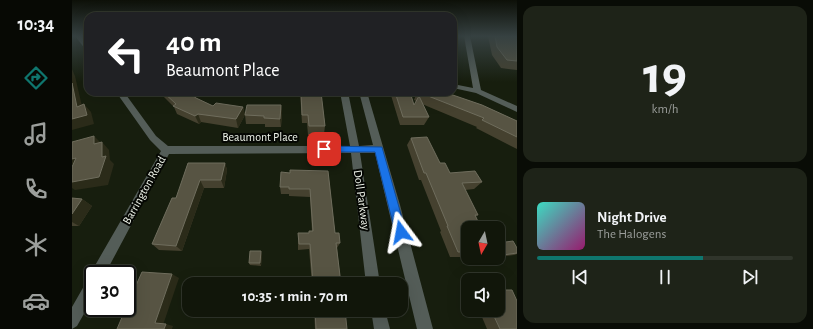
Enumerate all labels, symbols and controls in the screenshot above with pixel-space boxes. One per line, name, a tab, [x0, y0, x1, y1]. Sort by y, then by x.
text: 10:34	[18, 16, 54, 34]
icon: left	[100, 28, 152, 80]
text: 40 m	[166, 29, 222, 57]
text: 19	[643, 50, 687, 102]
text: Beaumont Place	[166, 62, 280, 80]
icon: directions	[22, 64, 50, 92]
text: km/h	[652, 103, 678, 116]
icon: music	[22, 120, 50, 148]
street label: Beaumont Place	[222, 131, 298, 143]
pin	[307, 132, 341, 166]
icon: arrive	[313, 138, 335, 160]
street label: Barrington Road	[120, 154, 168, 226]
street label: Doll Parkway	[351, 169, 372, 231]
icon: phone	[22, 175, 50, 203]
text: Night Drive	[597, 210, 667, 225]
position arrow	[380, 211, 422, 253]
north arrow	[461, 221, 505, 265]
map controls	[461, 221, 505, 317]
text: The Halogens	[597, 228, 666, 241]
icon: climate	[22, 231, 50, 259]
speed limit sign: 30	[84, 265, 136, 317]
icon: previous	[569, 266, 591, 288]
icon: pause	[654, 266, 676, 288]
icon: next	[739, 266, 761, 288]
button: sound	[461, 273, 505, 317]
icon: car	[22, 287, 50, 315]
text: 10:35 · 1 min · 70 m	[242, 289, 348, 304]

